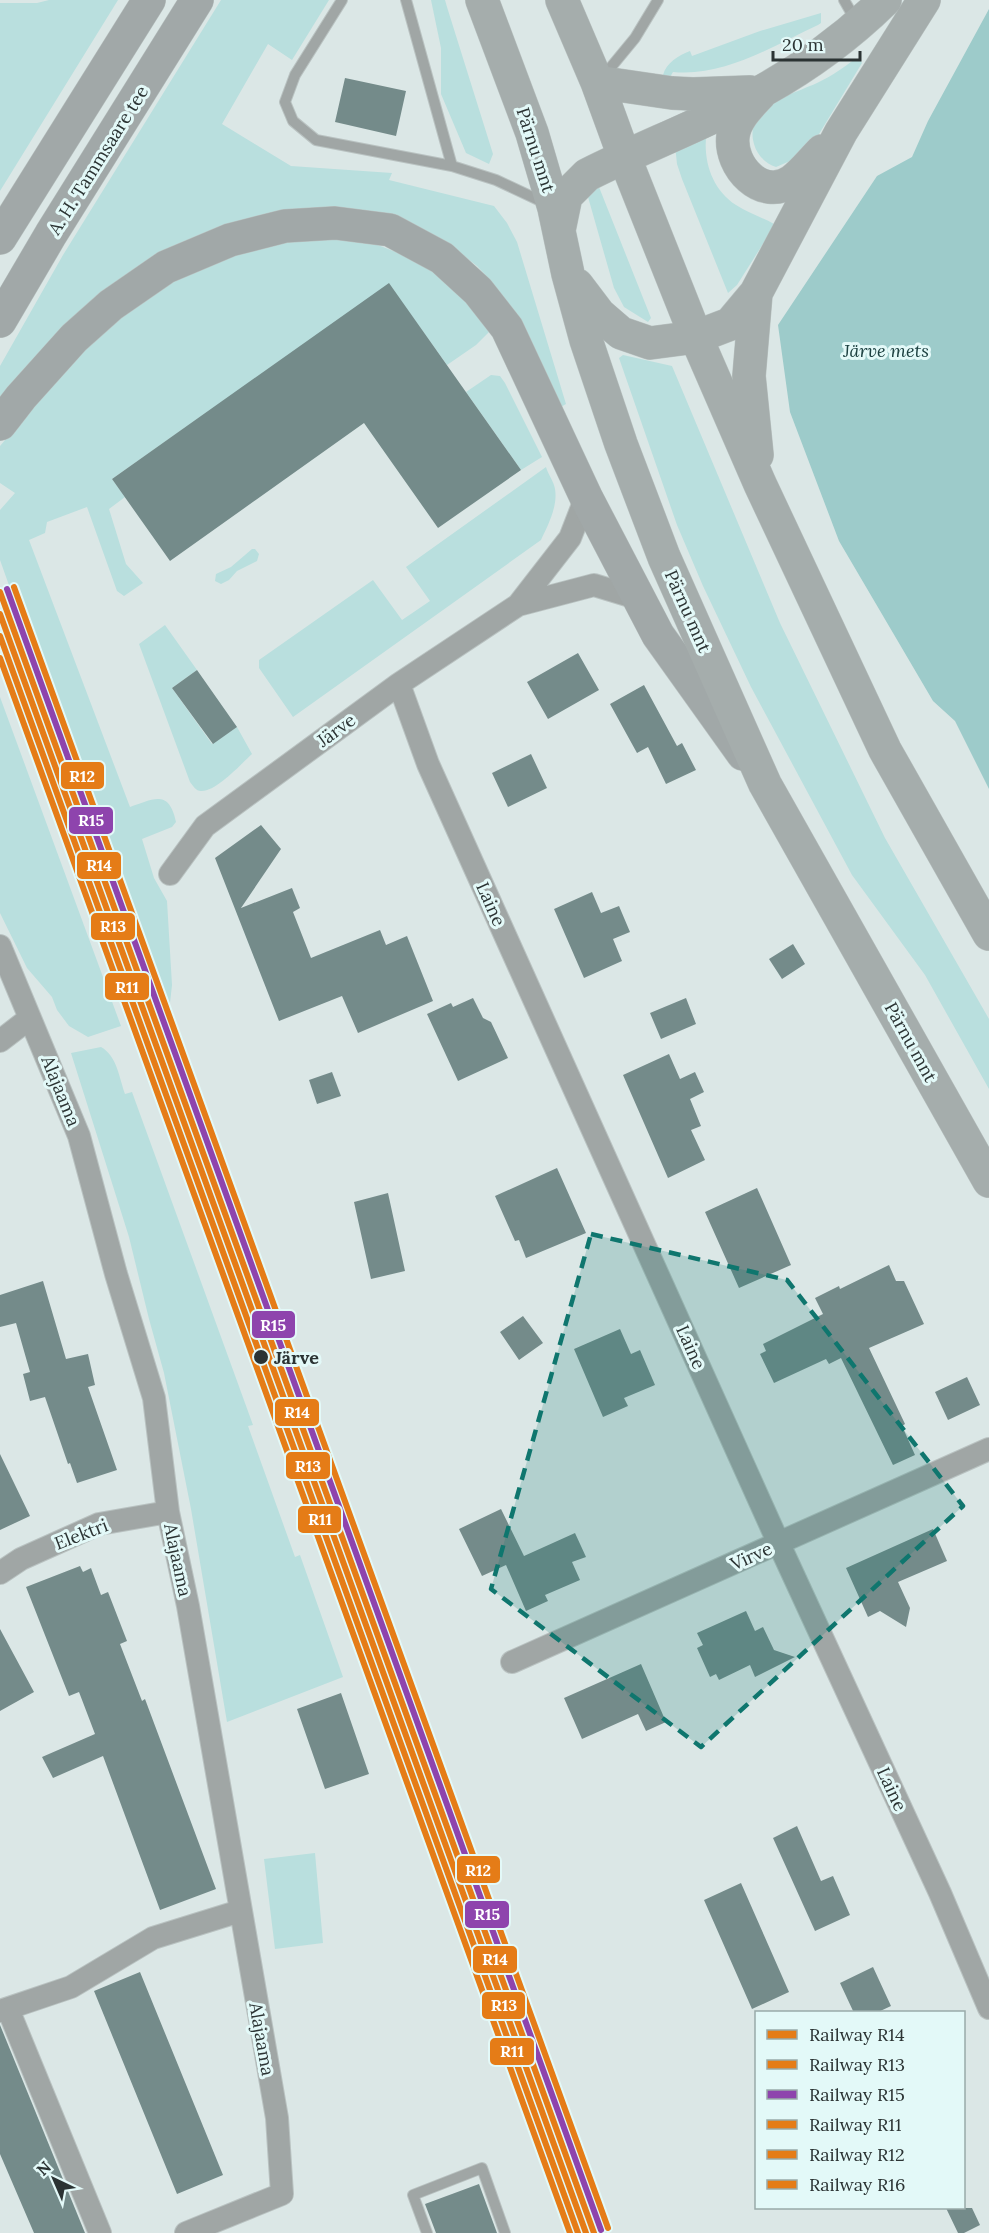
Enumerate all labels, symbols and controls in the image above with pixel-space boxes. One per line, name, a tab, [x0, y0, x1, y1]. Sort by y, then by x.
scale bar	[773, 24, 860, 62]
text: 20 m	[782, 33, 824, 56]
street label: A. H. Tammsaare tee	[42, 81, 153, 240]
street label: Pärnu mnt	[511, 105, 561, 195]
park label: Järve mets	[842, 339, 929, 362]
street label: Pärnu mnt	[660, 566, 716, 656]
street label: Järve	[311, 708, 360, 752]
line badge: R12	[60, 761, 105, 790]
text: R12	[69, 766, 95, 786]
line badge: R15	[68, 806, 114, 835]
text: R15	[78, 810, 104, 830]
line badge: R14	[76, 851, 122, 880]
text: R14	[86, 855, 112, 875]
street label: Laine	[471, 878, 511, 930]
line badge: R13	[90, 912, 136, 941]
text: R13	[100, 916, 126, 936]
line badge: R11	[104, 972, 150, 1001]
text: R11	[115, 977, 139, 997]
street label: Pärnu mnt	[880, 998, 942, 1086]
street label: Alajaama	[36, 1051, 86, 1130]
line badge: R15	[251, 1310, 296, 1339]
text: R15	[260, 1315, 286, 1335]
street label: Laine	[671, 1321, 711, 1373]
place label: Järve	[274, 1346, 319, 1369]
marker: Järve	[252, 1348, 270, 1366]
line badge: R14	[274, 1398, 320, 1427]
text: R14	[284, 1402, 310, 1422]
line badge: R13	[285, 1451, 331, 1480]
text: R13	[295, 1456, 321, 1476]
line badge: R11	[297, 1505, 342, 1534]
text: R11	[308, 1509, 332, 1529]
street label: Elektri	[51, 1513, 111, 1555]
street label: Alajaama	[159, 1520, 197, 1599]
street label: Virve	[726, 1537, 776, 1576]
street label: Laine	[872, 1763, 912, 1815]
line badge: R12	[456, 1855, 501, 1884]
text: R12	[465, 1860, 491, 1880]
line badge: R15	[464, 1900, 510, 1929]
text: R15	[474, 1904, 500, 1924]
line badge: R14	[472, 1945, 518, 1974]
text: R14	[482, 1949, 508, 1969]
line badge: R13	[481, 1991, 526, 2020]
text: R13	[491, 1995, 517, 2015]
street label: Alajaama	[244, 2000, 280, 2077]
legend	[755, 2011, 965, 2209]
text: Railway R14	[809, 2023, 905, 2046]
line badge: R11	[489, 2037, 535, 2066]
text: R11	[500, 2041, 524, 2061]
text: Railway R13	[809, 2053, 905, 2076]
text: Railway R15	[809, 2083, 905, 2106]
text: Railway R11	[809, 2113, 901, 2136]
text: Railway R12	[809, 2143, 905, 2166]
north arrow	[24, 2149, 84, 2209]
text: N	[32, 2157, 55, 2180]
text: Railway R16	[809, 2173, 905, 2196]

